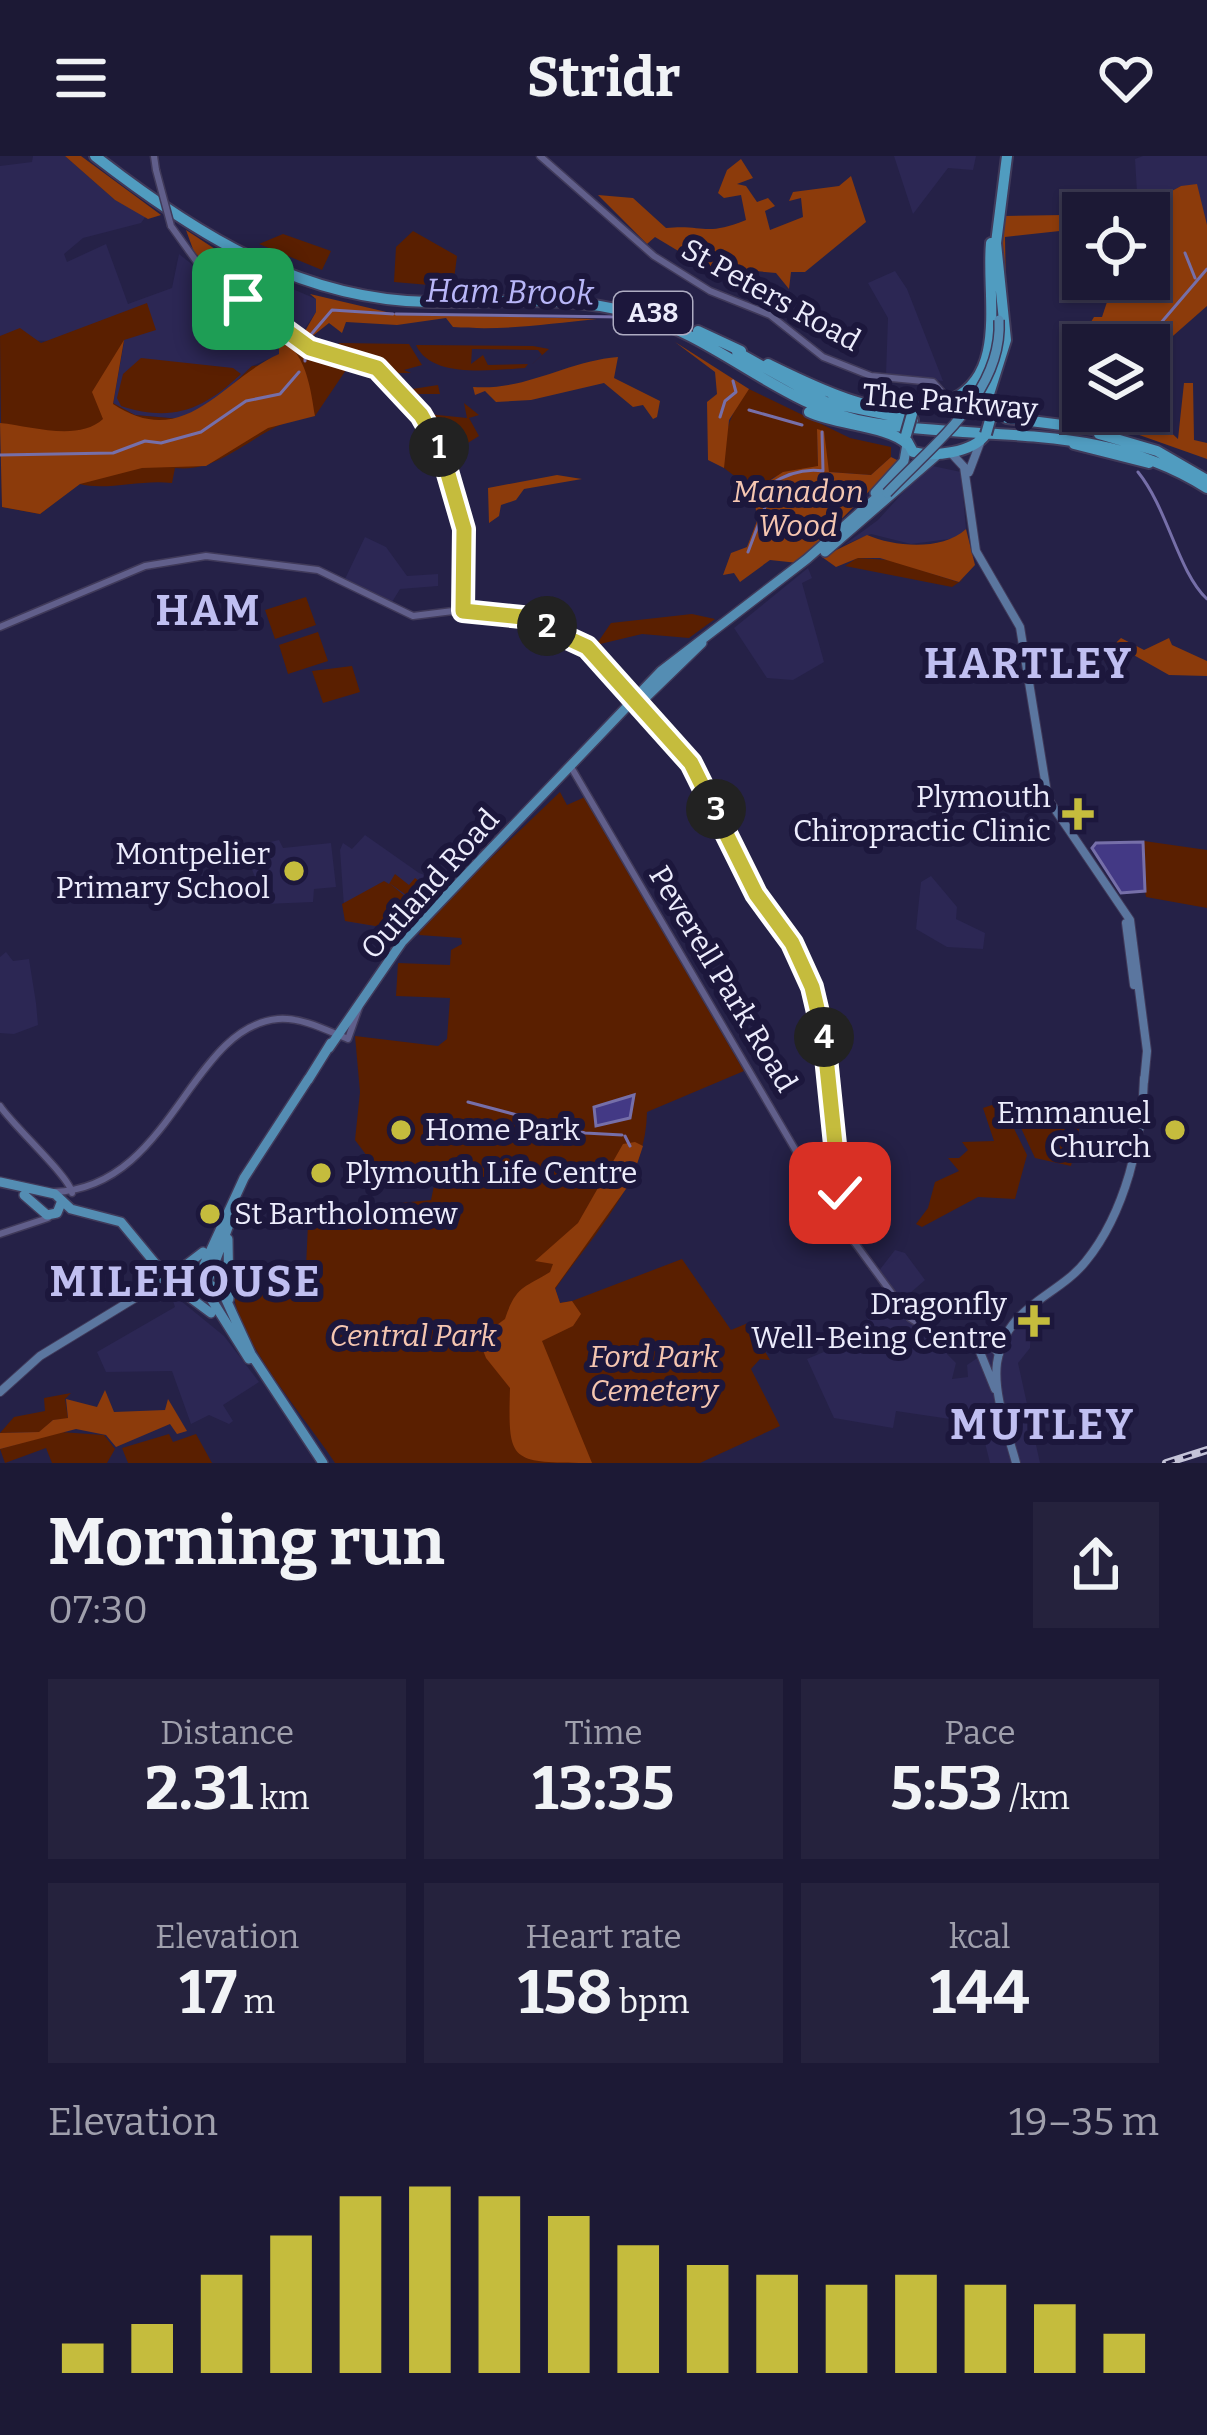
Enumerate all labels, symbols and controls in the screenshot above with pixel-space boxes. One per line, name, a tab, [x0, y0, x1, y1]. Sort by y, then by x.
icon: menu	[48, 45, 114, 111]
icon: heart	[1093, 45, 1159, 111]
text: Stridr	[527, 46, 680, 110]
map controls	[1062, 192, 1170, 432]
button: locate	[1062, 192, 1170, 300]
street label: St Peters Road	[675, 231, 867, 359]
pin	[192, 248, 294, 350]
icon: arrive	[210, 266, 276, 332]
water label: Ham Brook	[425, 271, 596, 313]
road number: A38	[614, 292, 692, 334]
button: layers	[1062, 324, 1170, 432]
street label: The Parkway	[861, 376, 1039, 428]
pin: 1	[409, 417, 469, 477]
text: 1	[432, 427, 446, 467]
park label: Manadon Wood	[732, 474, 864, 544]
district label: HAM	[156, 586, 263, 636]
pin: 2	[517, 596, 577, 656]
text: 2	[538, 606, 556, 646]
district label: HARTLEY	[924, 639, 1134, 689]
pin: 3	[686, 779, 746, 839]
place label: Plymouth Chiropractic Clinic	[793, 779, 1051, 849]
text: 3	[706, 789, 726, 829]
marker: Plymouth Chiropractic Clinic	[1062, 798, 1094, 830]
street label: Outland Road	[353, 802, 507, 966]
place label: Montpelier Primary School	[56, 836, 270, 906]
marker: Montpelier Primary School	[281, 858, 307, 884]
street label: Peverell Park Road	[641, 860, 805, 1099]
pin: 4	[794, 1007, 854, 1067]
text: 4	[814, 1017, 834, 1057]
place label: Emmanuel Church	[996, 1095, 1151, 1165]
place label: Home Park	[425, 1112, 580, 1148]
marker: Home Park	[388, 1117, 414, 1143]
marker: Emmanuel Church	[1162, 1117, 1188, 1143]
pin	[789, 1142, 891, 1244]
place label: Plymouth Life Centre	[345, 1155, 637, 1191]
marker: Plymouth Life Centre	[308, 1160, 334, 1186]
icon: check	[807, 1160, 873, 1226]
place label: St Bartholomew	[234, 1196, 459, 1232]
marker: St Bartholomew	[197, 1201, 223, 1227]
district label: MILEHOUSE	[49, 1257, 323, 1307]
place label: Dragonfly Well-Being Centre	[751, 1286, 1007, 1356]
marker: Dragonfly Well-Being Centre	[1018, 1305, 1050, 1337]
park label: Central Park	[329, 1318, 497, 1354]
park label: Ford Park Cemetery	[589, 1339, 720, 1409]
district label: MUTLEY	[950, 1400, 1136, 1450]
text: Morning run	[48, 1502, 445, 1581]
button: share	[1033, 1502, 1159, 1628]
text: 07:30	[48, 1587, 148, 1633]
text: Distance	[160, 1713, 294, 1753]
text: Time	[565, 1713, 642, 1753]
text: Pace	[944, 1713, 1015, 1753]
text: 2.31	[145, 1753, 253, 1825]
text: 13:35	[533, 1753, 674, 1825]
text: 5:53	[890, 1753, 1003, 1825]
text: km	[253, 1778, 309, 1818]
text: /km	[1003, 1778, 1070, 1818]
text: Elevation	[155, 1917, 299, 1957]
text: Heart rate	[525, 1917, 682, 1957]
text: kcal	[949, 1917, 1011, 1957]
text: 17	[179, 1957, 237, 2029]
text: 158	[518, 1957, 613, 2029]
text: 144	[930, 1957, 1030, 2029]
text: m	[237, 1982, 275, 2022]
text: bpm	[613, 1982, 689, 2022]
text: Elevation	[48, 2099, 218, 2145]
text: 19–35 m	[1009, 2099, 1159, 2145]

